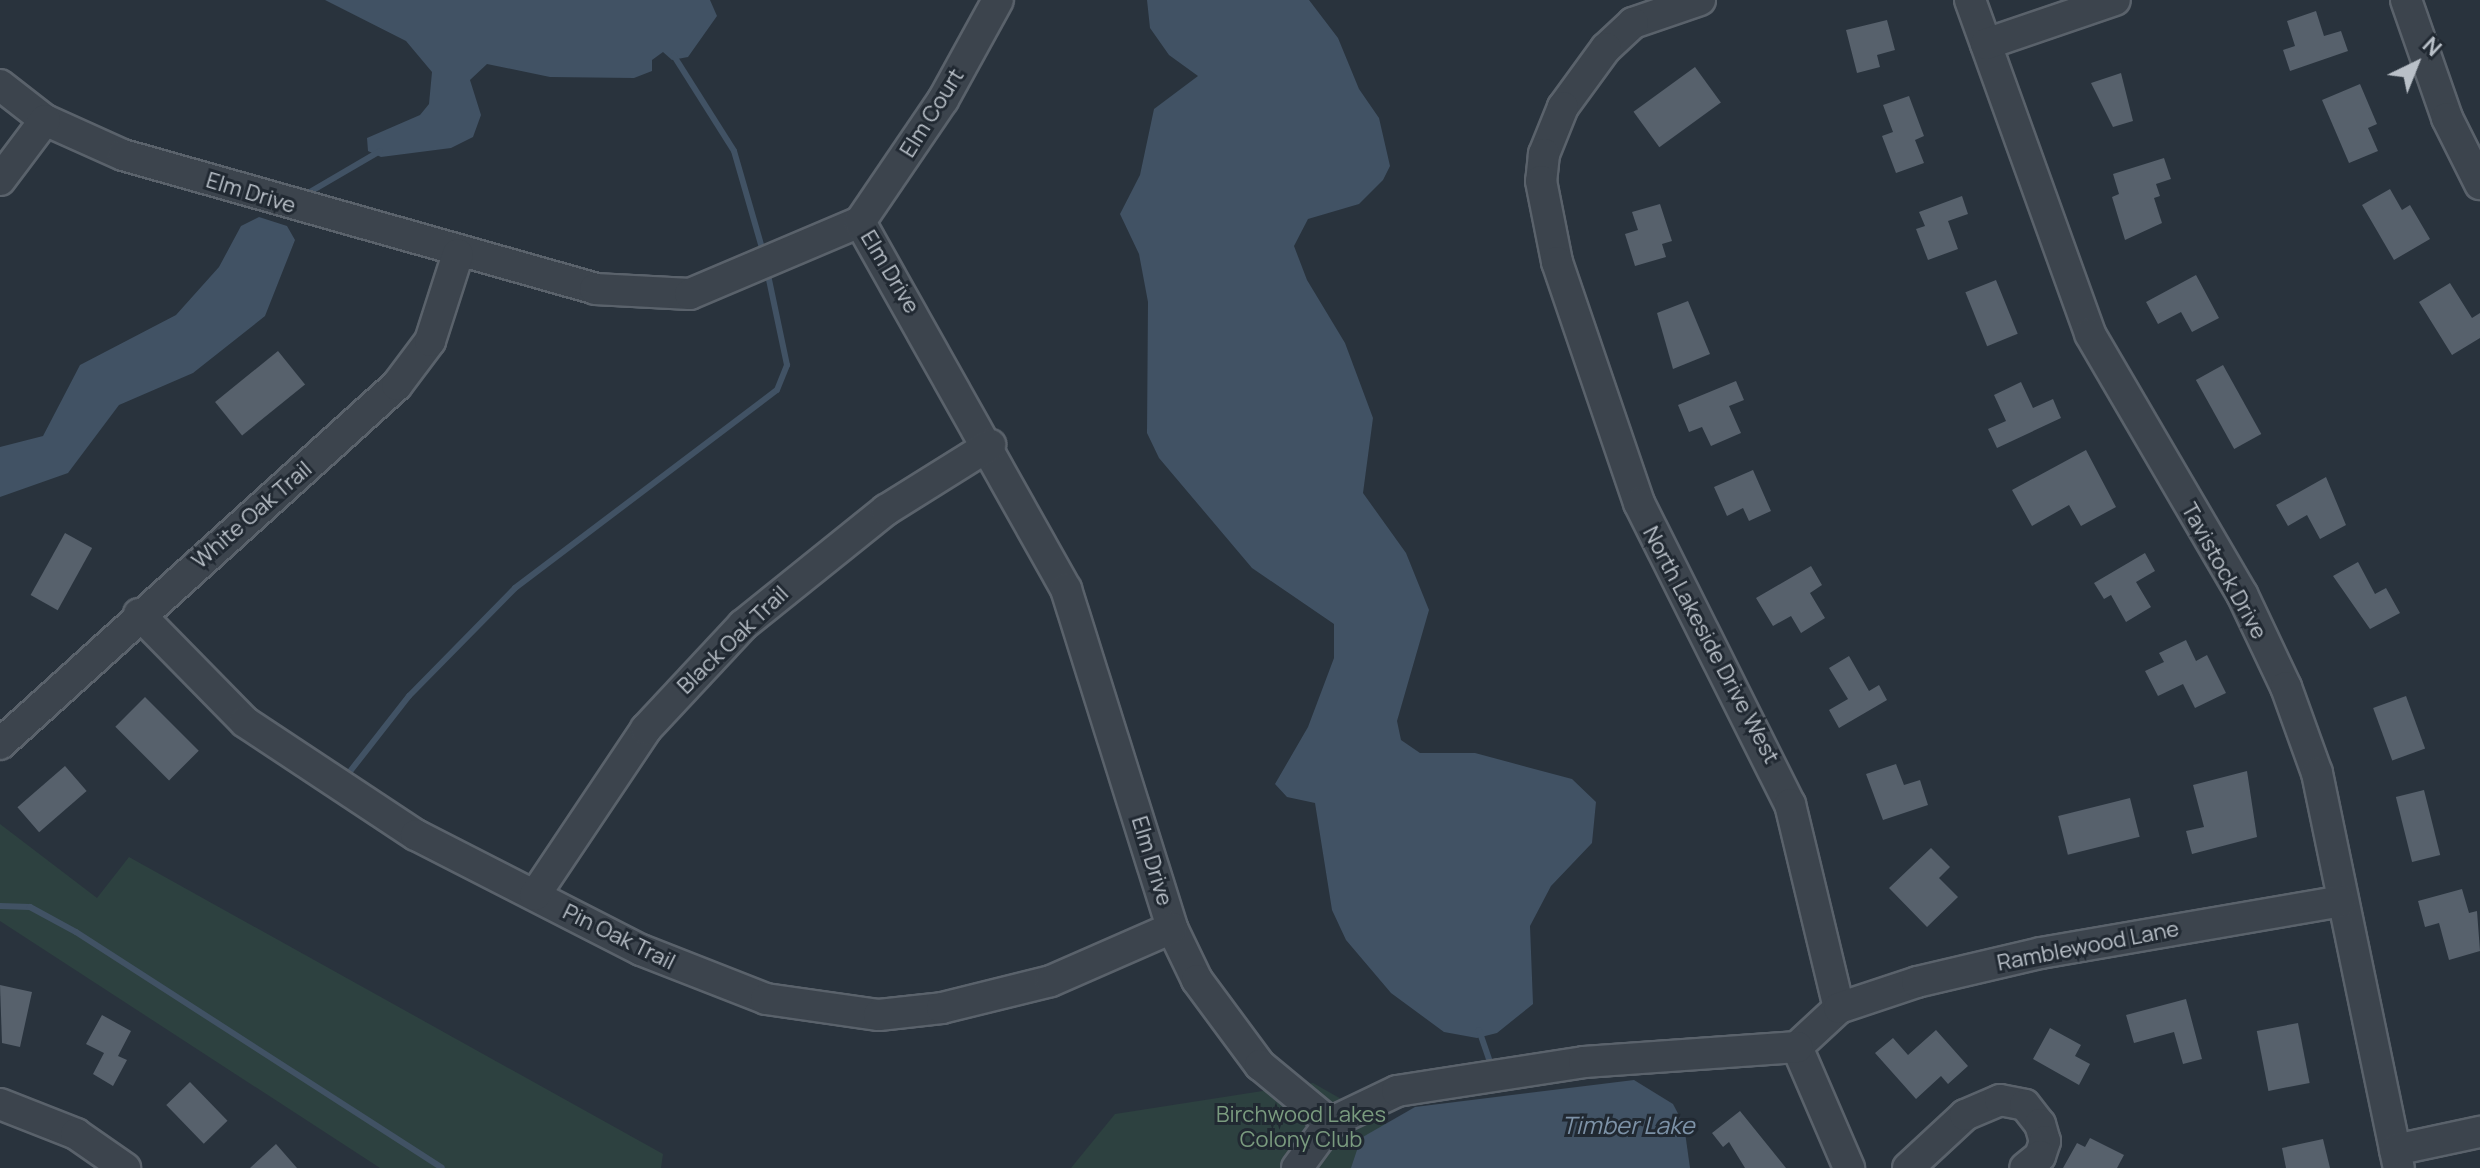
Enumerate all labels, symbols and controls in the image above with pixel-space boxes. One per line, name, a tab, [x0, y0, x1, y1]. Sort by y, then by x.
north arrow	[2376, 24, 2456, 104]
text: N	[2416, 30, 2448, 63]
street label: Elm Court	[894, 64, 970, 162]
street label: Elm Drive	[203, 167, 299, 219]
street label: Elm Drive	[855, 226, 925, 318]
street label: White Oak Trail	[187, 456, 317, 574]
street label: Tavistock Drive	[2176, 498, 2272, 644]
street label: North Lakeside Drive West	[1637, 522, 1785, 768]
street label: Black Oak Trail	[672, 581, 794, 699]
street label: Elm Drive	[1126, 813, 1178, 909]
street label: Pin Oak Trail	[559, 899, 679, 975]
street label: Ramblewood Lane	[1995, 915, 2181, 977]
park label: Birchwood Lakes Colony Club	[1216, 1101, 1386, 1152]
water label: Timber Lake	[1561, 1111, 1695, 1139]

